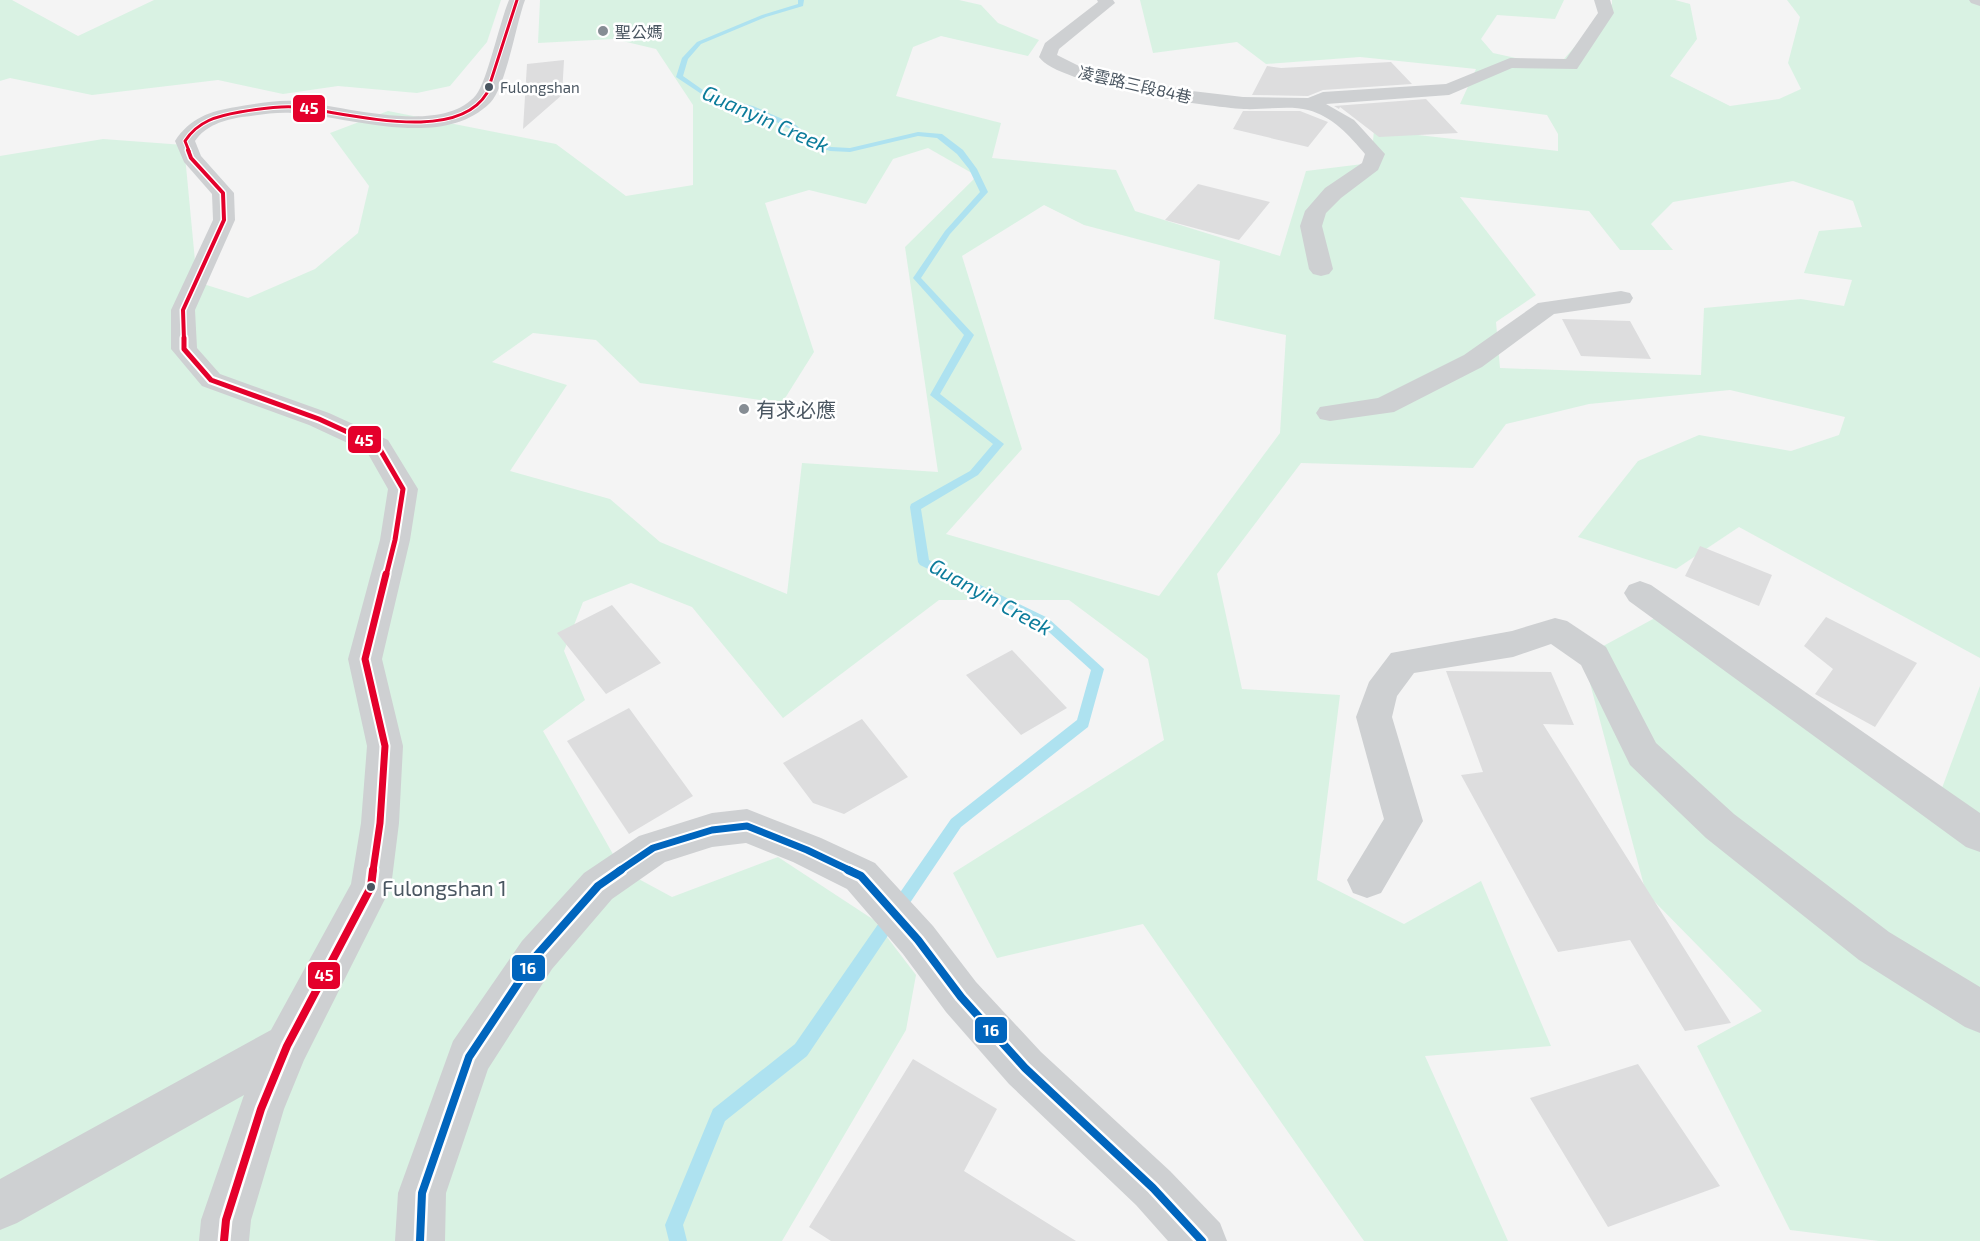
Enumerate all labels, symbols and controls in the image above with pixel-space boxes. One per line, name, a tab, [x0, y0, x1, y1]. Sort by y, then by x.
place label: 聖公媽	[615, 22, 663, 41]
marker: 聖公媽	[596, 24, 610, 38]
street label: 凌雲路三段84巷	[1077, 62, 1193, 106]
place label: Fulongshan	[500, 78, 580, 96]
water label: Guanyin Creek	[698, 79, 833, 158]
marker: Fulongshan	[483, 81, 495, 93]
line badge: 45	[292, 94, 326, 123]
text: 45	[299, 98, 319, 117]
place label: 有求必應	[756, 397, 836, 421]
marker: 有求必應	[737, 402, 751, 416]
line badge: 45	[347, 425, 382, 454]
text: 45	[354, 430, 374, 449]
water label: Guanyin Creek	[925, 552, 1057, 641]
place label: Fulongshan 1	[382, 875, 507, 900]
marker: Fulongshan 1	[365, 881, 377, 893]
line badge: 16	[511, 954, 546, 982]
text: 16	[520, 958, 536, 977]
line badge: 45	[307, 961, 341, 990]
text: 45	[314, 965, 334, 984]
line badge: 16	[974, 1016, 1008, 1044]
text: 16	[983, 1020, 999, 1039]

